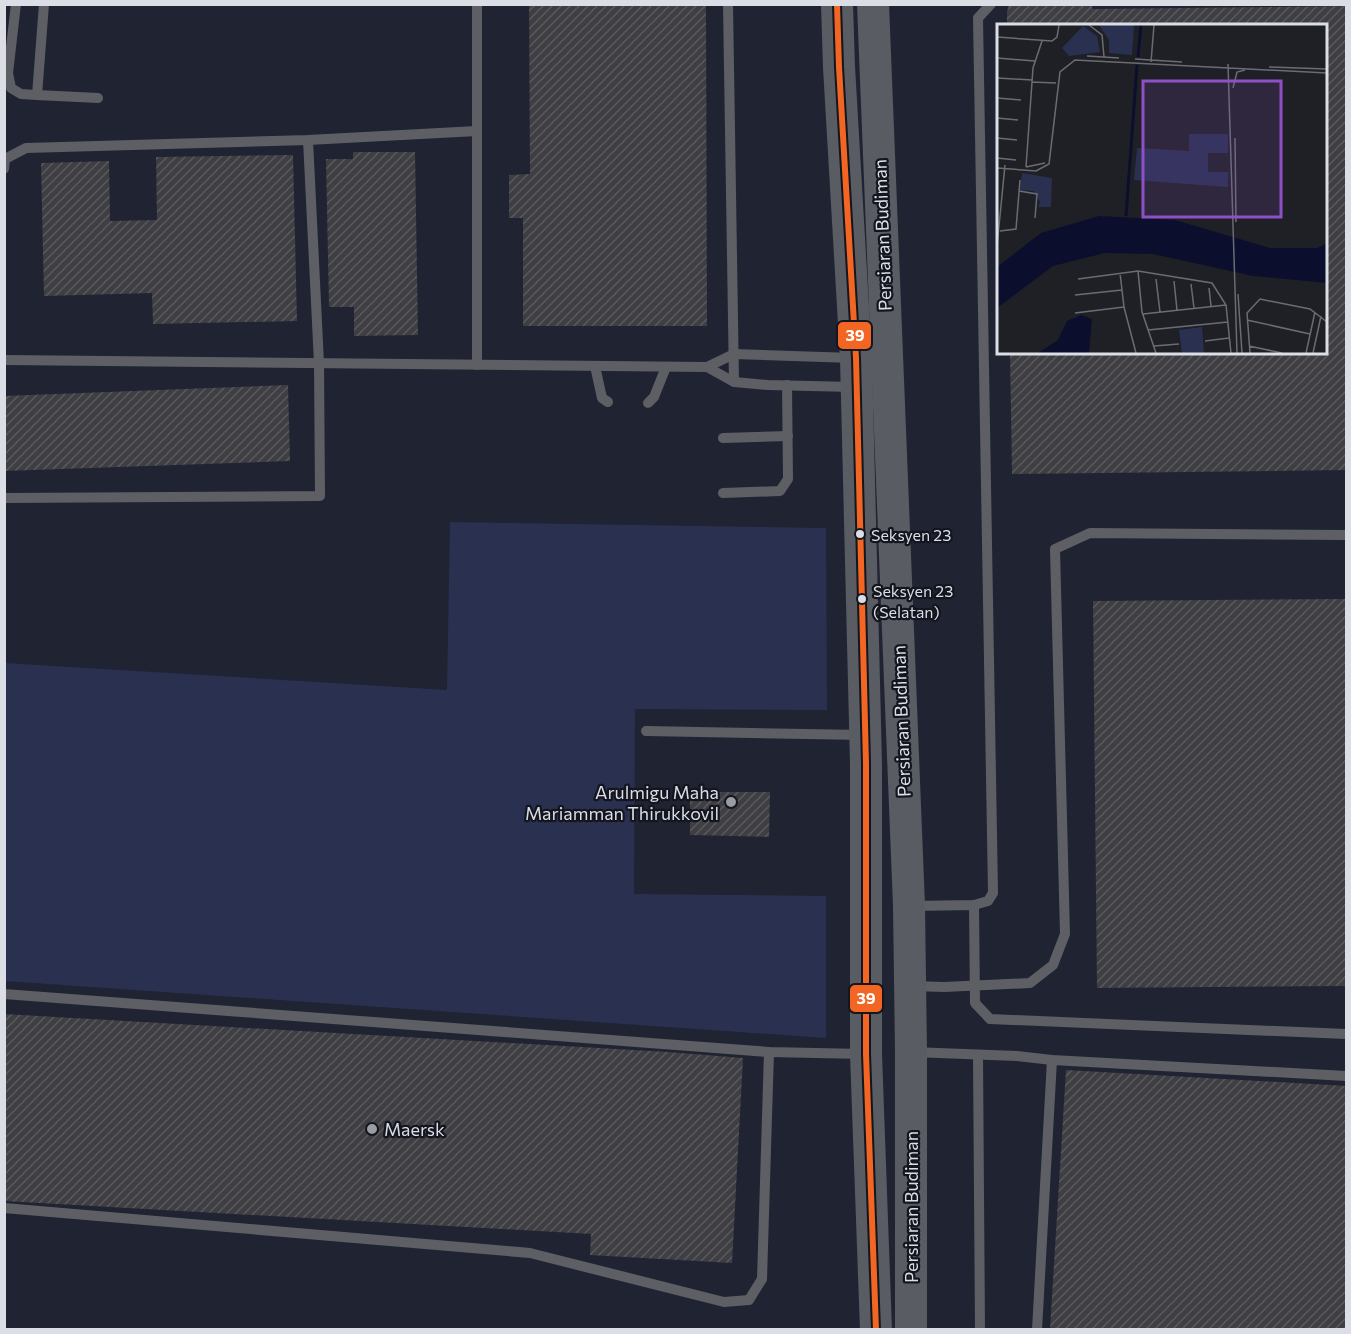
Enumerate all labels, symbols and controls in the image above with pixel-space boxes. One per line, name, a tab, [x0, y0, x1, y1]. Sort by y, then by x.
inset map	[997, 24, 1327, 354]
street label: Persiaran Budiman	[868, 159, 896, 311]
line badge: 39	[837, 321, 872, 350]
text: 39	[845, 325, 865, 344]
place label: Seksyen 23	[871, 525, 951, 544]
marker: Seksyen 23	[854, 528, 866, 540]
place label: Seksyen 23 (Selatan)	[873, 581, 953, 621]
marker: Seksyen 23 (Selatan)	[856, 593, 868, 605]
street label: Persiaran Budiman	[887, 645, 915, 797]
place label: Arulmigu Maha Mariamman Thirukkovil	[525, 781, 719, 824]
marker: Arulmigu Maha Mariamman Thirukkovil	[724, 795, 738, 809]
line badge: 39	[849, 984, 883, 1013]
text: 39	[856, 988, 876, 1007]
place label: Maersk	[384, 1118, 445, 1140]
marker: Maersk	[365, 1122, 379, 1136]
street label: Persiaran Budiman	[900, 1131, 922, 1283]

